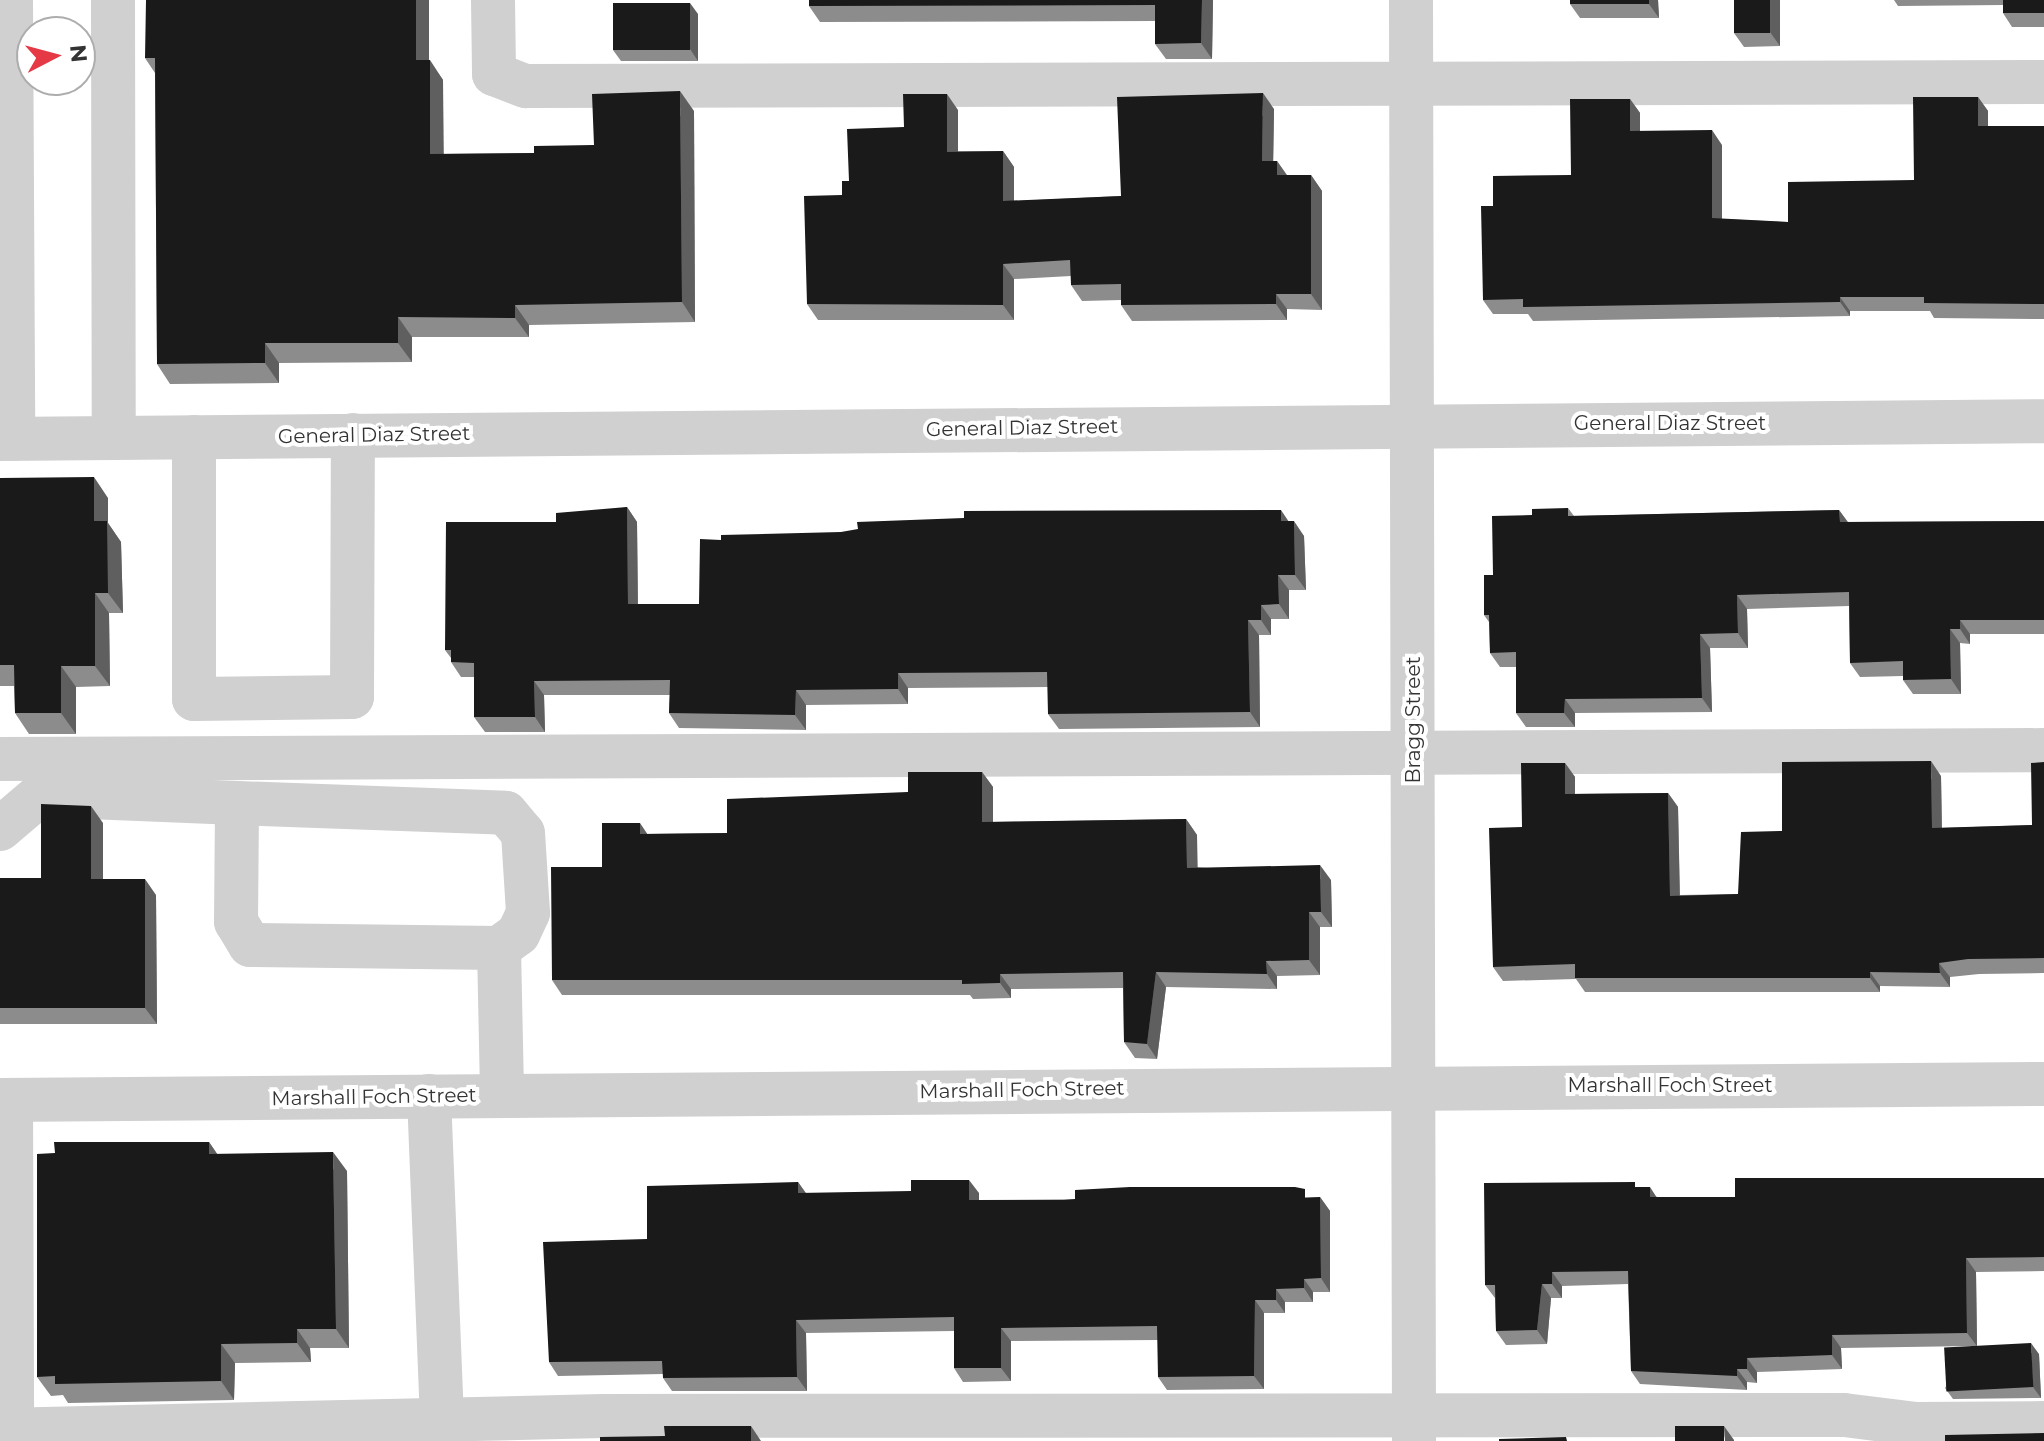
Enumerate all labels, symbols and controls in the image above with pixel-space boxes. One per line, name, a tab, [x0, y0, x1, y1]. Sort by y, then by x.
north arrow	[16, 16, 96, 96]
text: N	[64, 43, 93, 64]
street label: General Diaz Street	[1574, 411, 1766, 435]
street label: General Diaz Street	[926, 414, 1118, 442]
street label: General Diaz Street	[278, 421, 470, 449]
street label: Bragg Street	[1401, 656, 1425, 784]
street label: Marshall Foch Street	[1567, 1073, 1773, 1097]
street label: Marshall Foch Street	[919, 1076, 1125, 1104]
street label: Marshall Foch Street	[271, 1083, 477, 1111]

